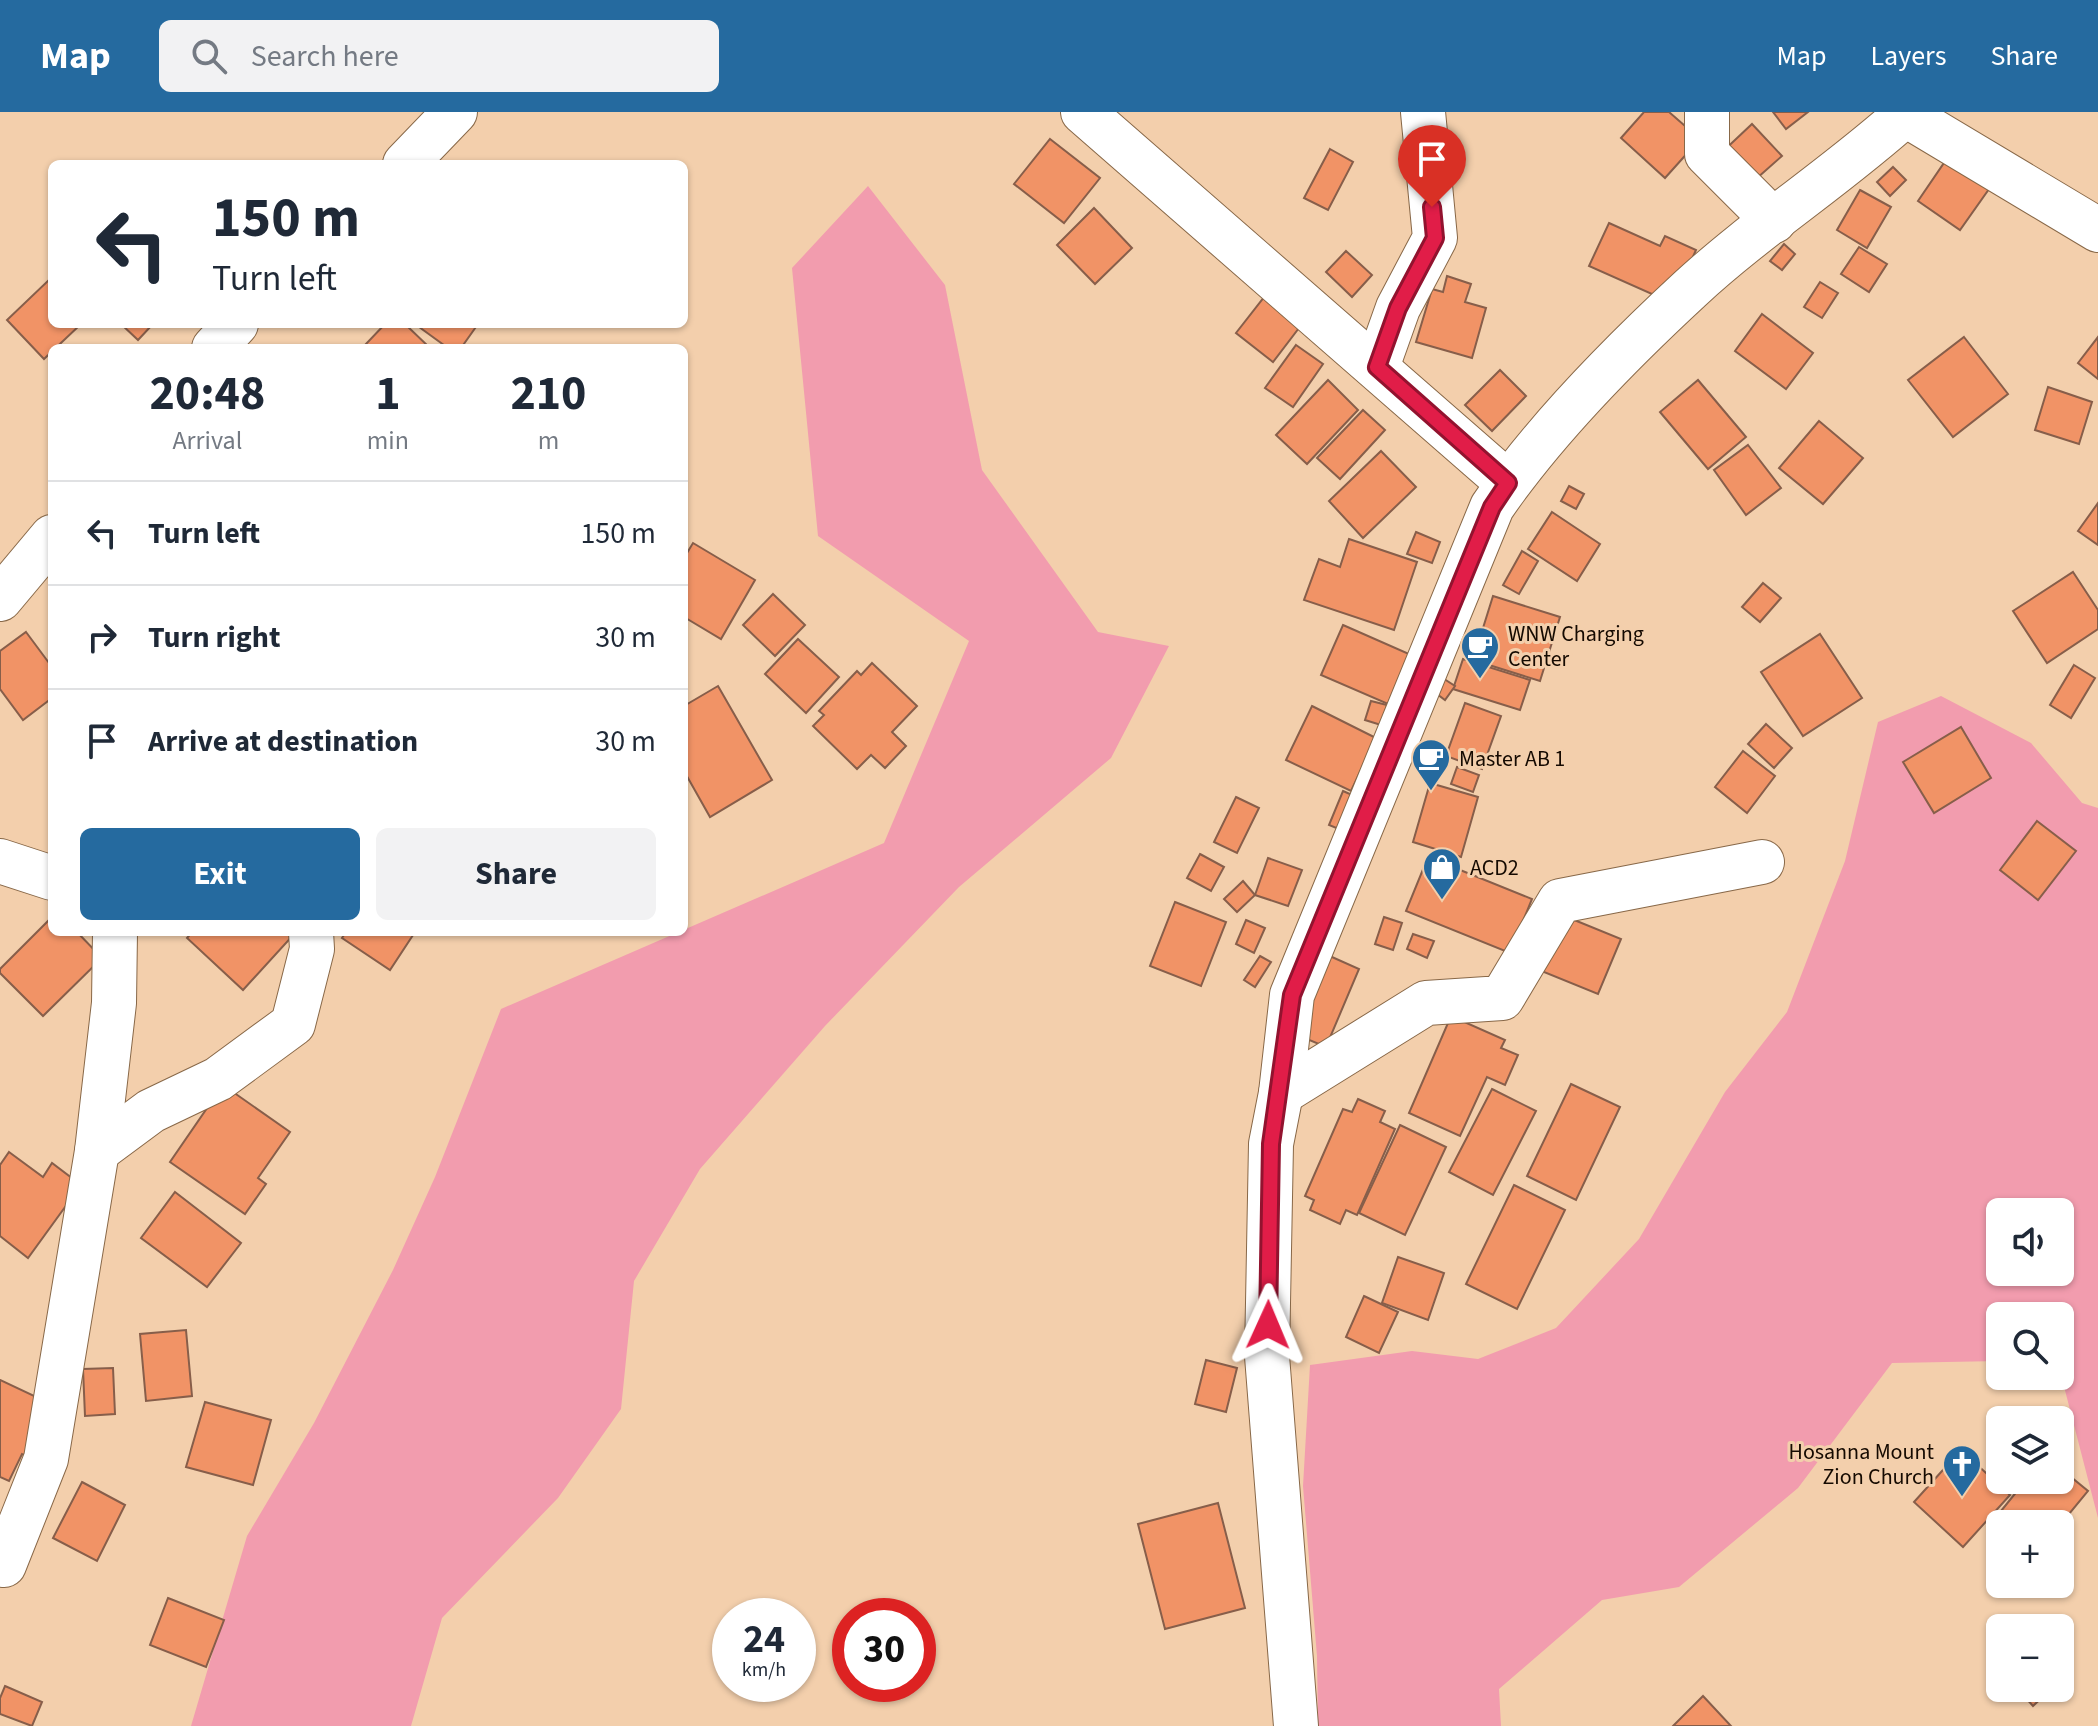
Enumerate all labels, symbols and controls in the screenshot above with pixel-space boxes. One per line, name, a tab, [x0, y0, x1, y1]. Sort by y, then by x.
search box	[159, 20, 719, 92]
text: Map	[40, 29, 111, 83]
icon: search	[187, 34, 231, 78]
text: Search here	[251, 35, 399, 78]
text: Map	[1776, 36, 1826, 76]
text: Layers	[1870, 36, 1946, 76]
text: Share	[1990, 36, 2058, 76]
pin	[1398, 125, 1466, 207]
icon: arrive	[1410, 137, 1454, 181]
text: 150 m	[212, 179, 360, 258]
icon: left	[80, 192, 184, 296]
text: Turn left	[212, 253, 337, 304]
text: 20:48	[149, 360, 265, 428]
text: 1	[375, 360, 401, 428]
text: 210	[510, 360, 586, 428]
text: Arrival	[172, 422, 242, 459]
text: min	[367, 422, 409, 459]
text: m	[538, 422, 559, 459]
icon: left	[80, 511, 124, 555]
text: Turn left	[148, 512, 260, 555]
text: 150 m	[580, 512, 656, 555]
icon: right	[80, 615, 124, 659]
text: Turn right	[148, 616, 280, 659]
text: 30 m	[595, 616, 656, 659]
place label: WNW Charging Center	[1508, 618, 1644, 675]
cafe icon: WNW Charging Center	[1459, 625, 1501, 680]
icon: arrive	[80, 719, 124, 763]
text: Arrive at destination	[148, 720, 418, 763]
text: 30 m	[595, 720, 656, 763]
cafe icon: Master AB 1	[1410, 737, 1452, 792]
place label: Master AB 1	[1459, 743, 1565, 775]
button: Exit	[80, 828, 360, 920]
button: Share	[376, 828, 656, 920]
shop icon: ACD2	[1421, 846, 1463, 901]
place label: ACD2	[1470, 852, 1519, 884]
map controls	[1986, 1198, 2074, 1702]
button: sound	[1986, 1198, 2074, 1286]
position arrow	[1226, 1283, 1310, 1367]
button: search	[1986, 1302, 2074, 1390]
button: layers	[1986, 1406, 2074, 1494]
place label: Hosanna Mount Zion Church	[1789, 1436, 1935, 1493]
church icon: Hosanna Mount Zion Church	[1941, 1443, 1983, 1498]
button: +	[1986, 1510, 2074, 1598]
speed limit sign: 30	[832, 1598, 936, 1702]
text: 24	[743, 1611, 785, 1668]
button: −	[1986, 1614, 2074, 1702]
text: km/h	[742, 1656, 786, 1684]

